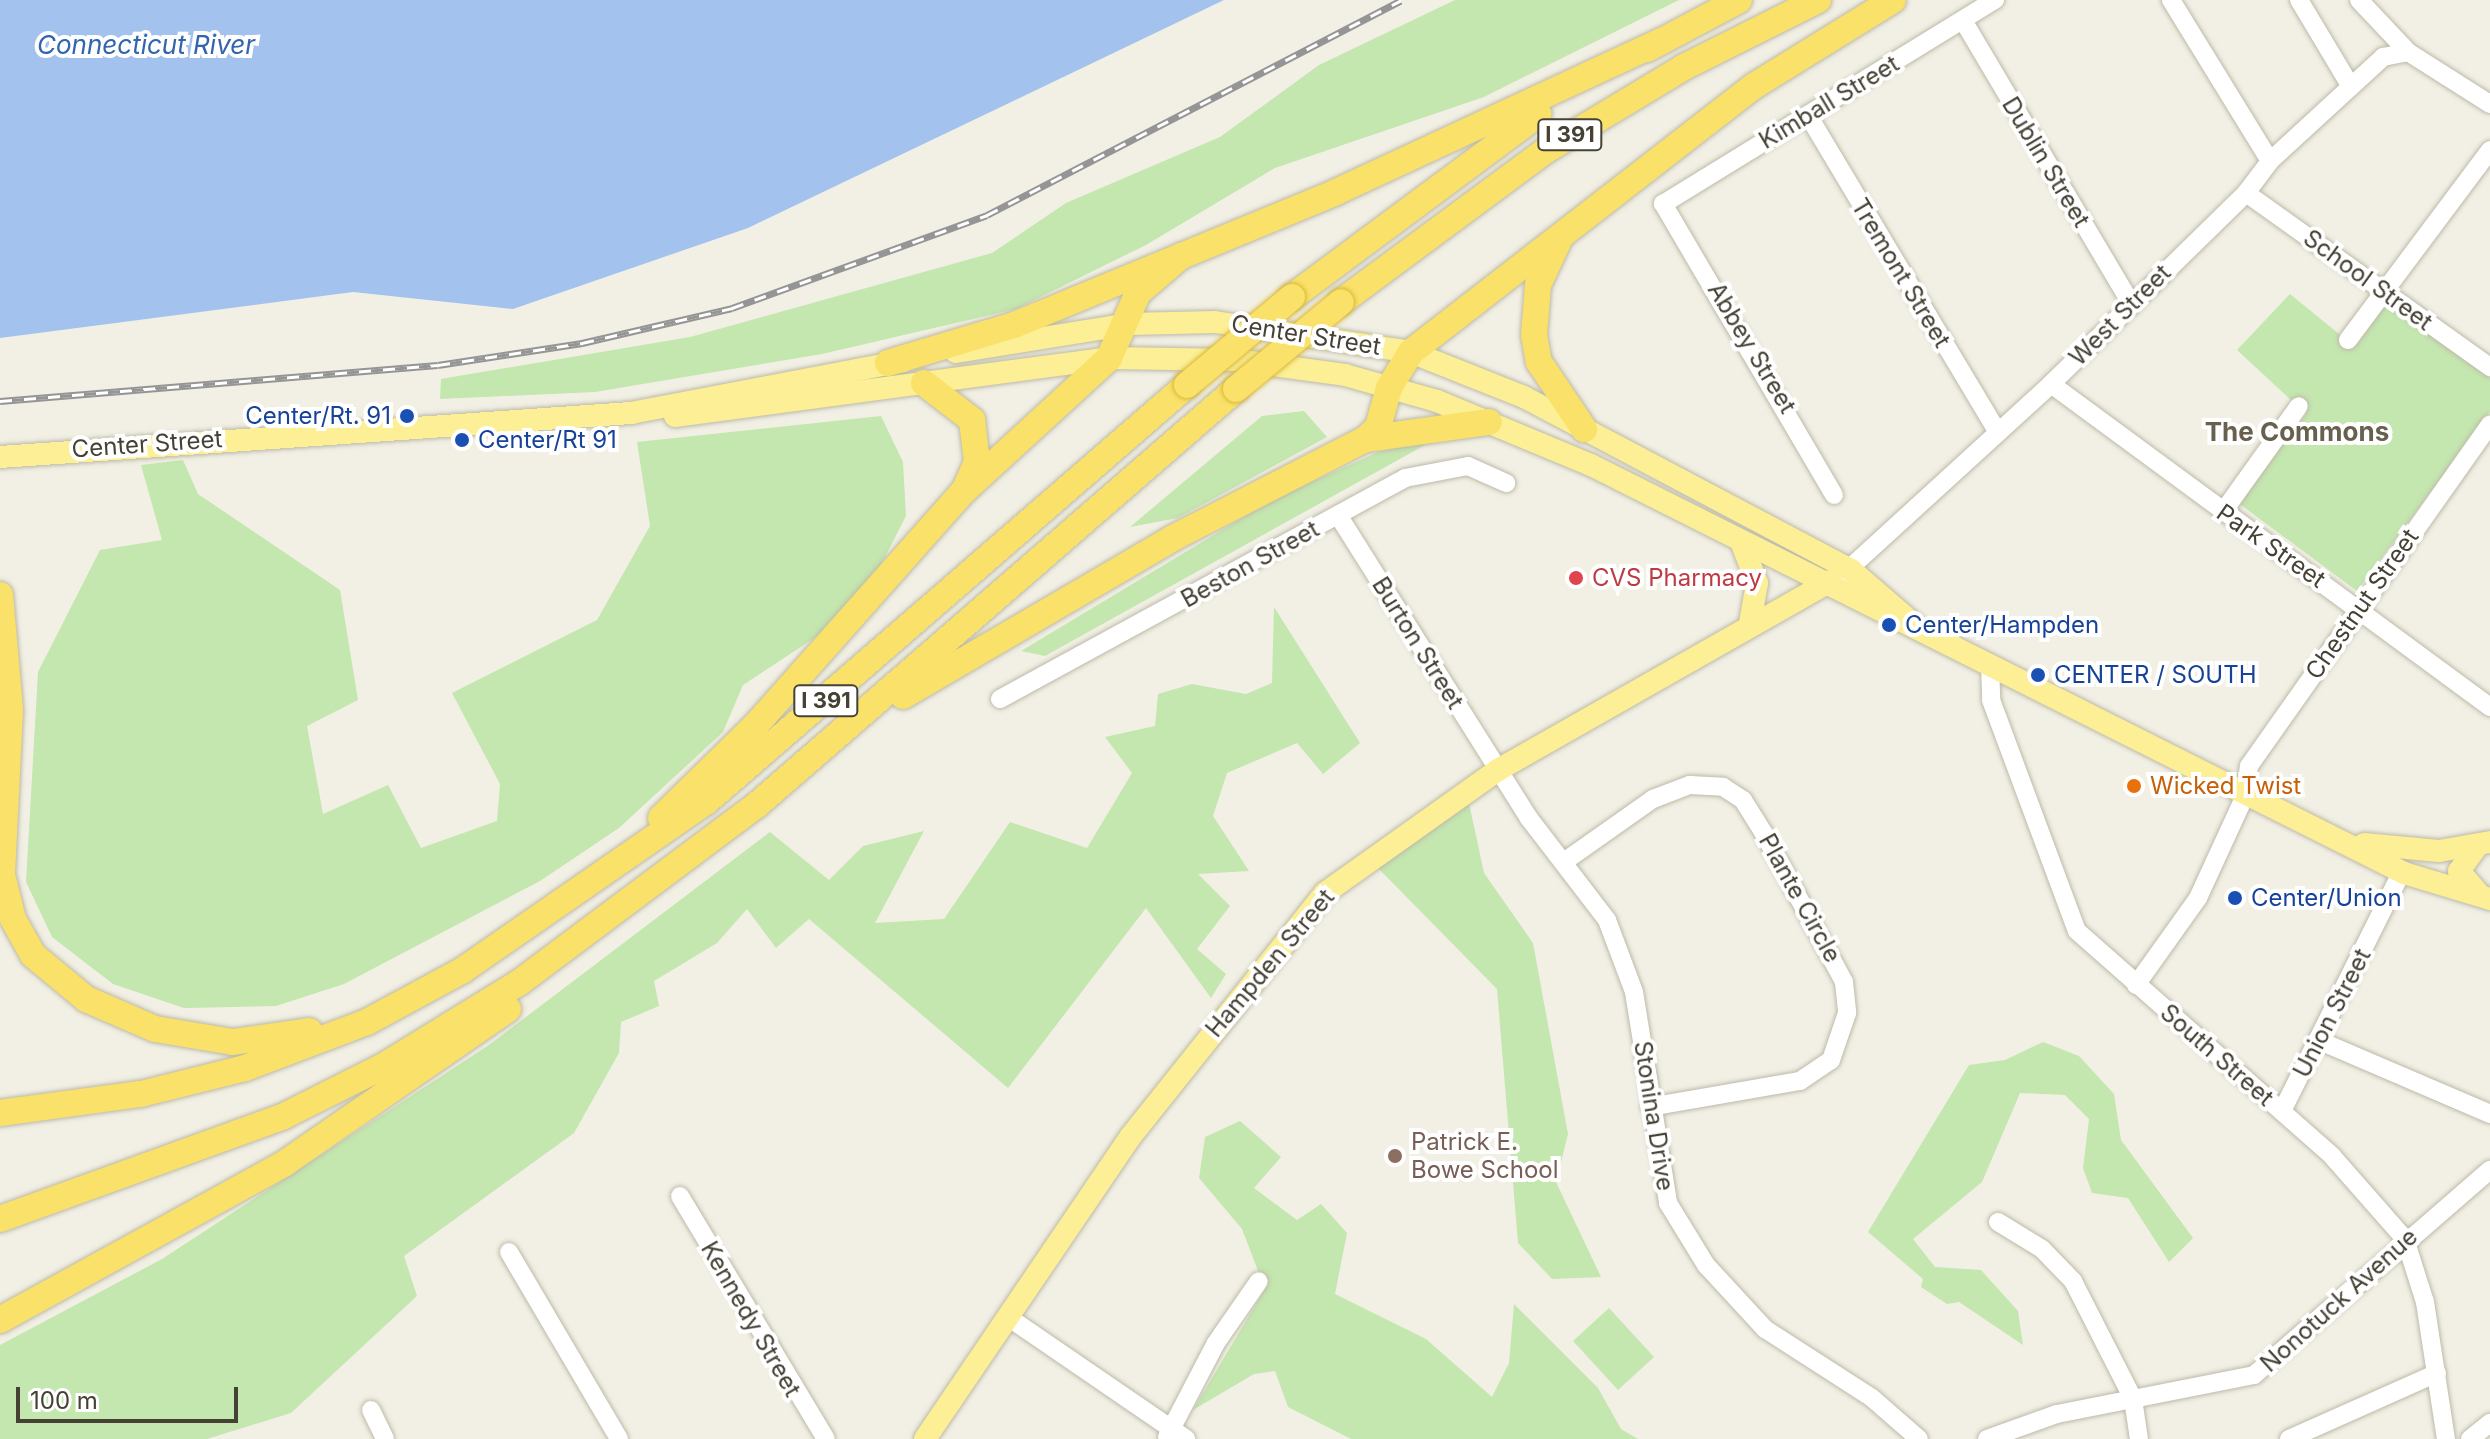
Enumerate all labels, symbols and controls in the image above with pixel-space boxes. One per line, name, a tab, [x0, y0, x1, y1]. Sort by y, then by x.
water label: Connecticut River	[37, 29, 255, 61]
street label: Kimball Street	[1754, 49, 1904, 155]
street label: Dublin Street	[1996, 92, 2096, 232]
road number: I 391	[1536, 117, 1604, 153]
street label: Tremont Street	[1845, 193, 1957, 353]
street label: School Street	[2298, 224, 2438, 336]
street label: West Street	[2063, 258, 2177, 372]
street label: Abbey Street	[1702, 277, 1802, 419]
street label: Center Street	[1229, 309, 1383, 361]
place label: Center/Rt. 91	[245, 402, 391, 430]
marker: Center/Rt. 91	[398, 407, 416, 425]
district label: The Commons	[2205, 416, 2389, 448]
street label: Center Street	[71, 424, 223, 464]
place label: Center/Rt 91	[478, 426, 617, 454]
marker: Center/Rt 91	[453, 431, 471, 449]
street label: Park Street	[2211, 498, 2331, 594]
street label: Beston Street	[1176, 514, 1324, 614]
street label: Chestnut Street	[2299, 523, 2425, 685]
place label: CVS Pharmacy	[1592, 564, 1762, 592]
marker: CVS Pharmacy	[1567, 569, 1585, 587]
street label: Burton Street	[1366, 572, 1470, 714]
place label: Center/Hampden	[1905, 611, 2099, 639]
marker: Center/Hampden	[1880, 616, 1898, 634]
place label: CENTER / SOUTH	[2054, 661, 2256, 689]
marker: CENTER / SOUTH	[2029, 666, 2047, 684]
road number: I 391	[792, 683, 860, 719]
place label: Wicked Twist	[2150, 772, 2301, 800]
marker: Wicked Twist	[2125, 777, 2143, 795]
street label: Plante Circle	[1753, 829, 1847, 967]
street label: Hampden Street	[1200, 883, 1340, 1043]
place label: Center/Union	[2251, 884, 2402, 912]
marker: Center/Union	[2226, 889, 2244, 907]
street label: Union Street	[2287, 944, 2377, 1082]
street label: South Street	[2155, 998, 2279, 1112]
street label: Stonina Drive	[1628, 1039, 1680, 1193]
place label: Patrick E. Bowe School	[1411, 1128, 1559, 1184]
marker: Patrick E. Bowe School	[1386, 1147, 1404, 1165]
street label: Nonotuck Avenue	[2255, 1222, 2423, 1378]
street label: Kennedy Street	[695, 1236, 807, 1402]
scale bar	[20, 1371, 242, 1421]
text: 100 m	[30, 1386, 98, 1415]

